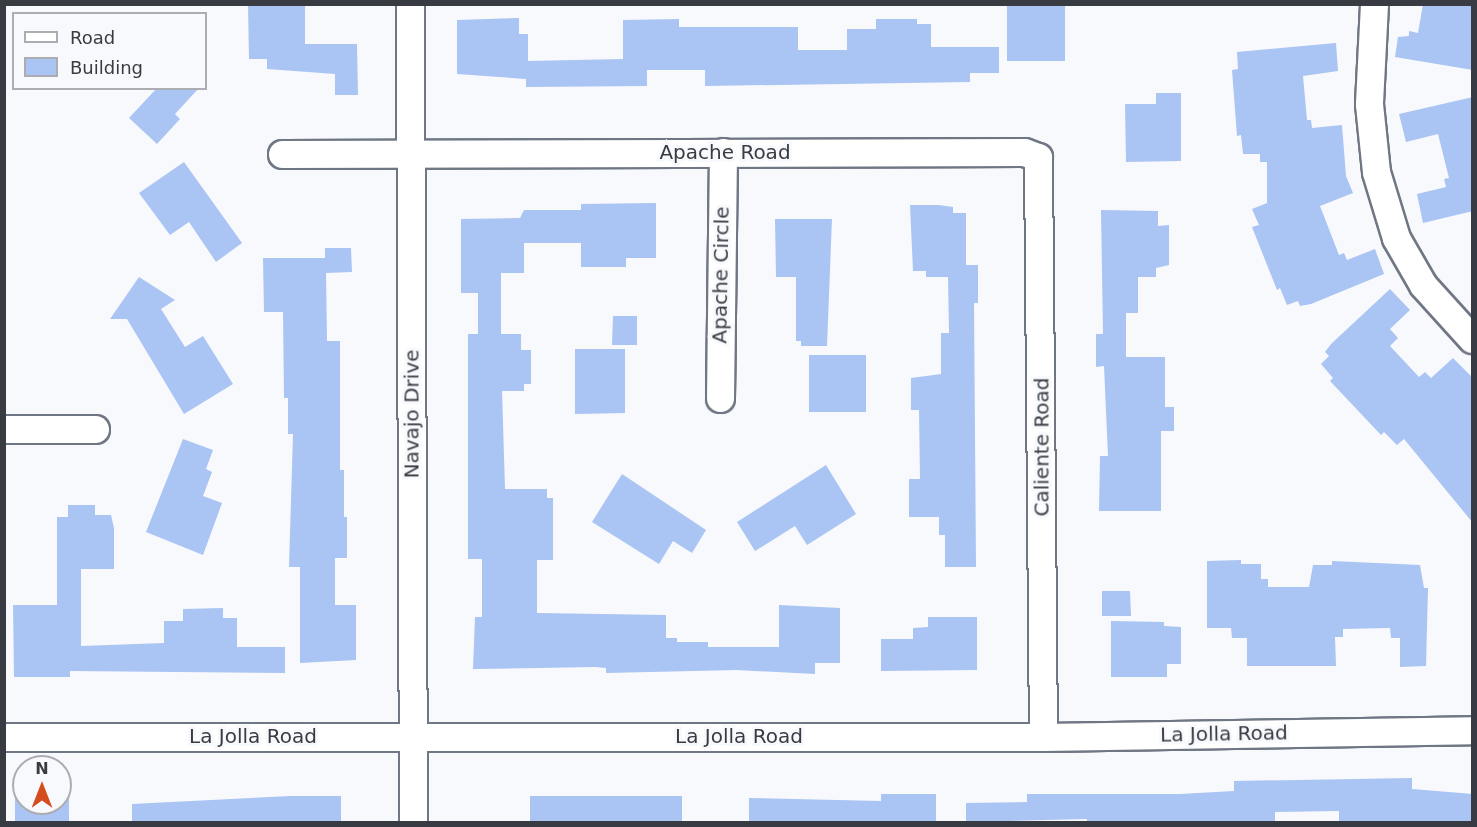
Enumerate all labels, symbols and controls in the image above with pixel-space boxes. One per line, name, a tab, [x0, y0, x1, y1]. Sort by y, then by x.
legend	[12, 12, 207, 90]
text: Road	[70, 27, 115, 48]
text: Building	[70, 57, 143, 78]
street label: Apache Road	[659, 140, 791, 164]
street label: Apache Circle	[708, 206, 734, 344]
street label: Navajo Drive	[400, 350, 424, 478]
street label: Caliente Road	[1030, 377, 1054, 517]
street label: La Jolla Road	[1160, 721, 1288, 747]
street label: La Jolla Road	[189, 724, 317, 748]
street label: La Jolla Road	[675, 724, 803, 748]
north arrow	[12, 755, 72, 815]
text: N	[35, 759, 49, 778]

